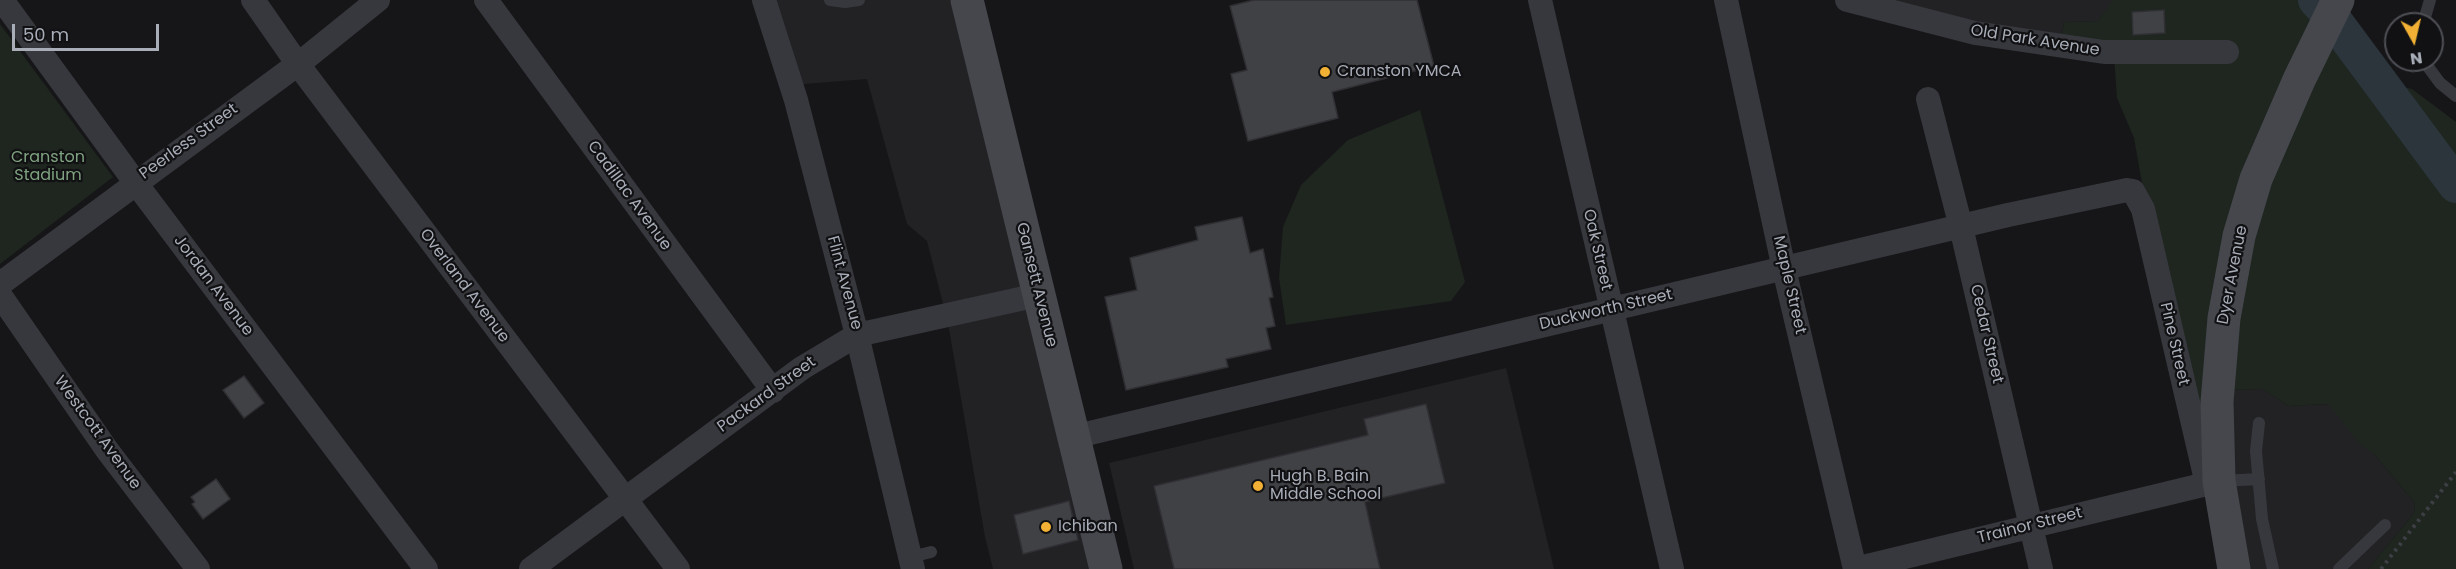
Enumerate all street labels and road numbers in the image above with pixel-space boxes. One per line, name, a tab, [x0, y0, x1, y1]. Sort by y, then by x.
street label: Old Park Avenue	[1969, 21, 2101, 61]
street label: Peerless Street	[136, 100, 242, 184]
street label: Cadillac Avenue	[583, 137, 675, 255]
street label: Oak Street	[1578, 208, 1616, 292]
street label: Gansett Avenue	[1011, 221, 1061, 349]
street label: Dyer Avenue	[2214, 224, 2252, 326]
street label: Overland Avenue	[415, 225, 513, 347]
street label: Jordan Avenue	[169, 232, 257, 340]
street label: Flint Avenue	[822, 234, 866, 332]
street label: Maple Street	[1768, 234, 1810, 336]
street label: Cedar Street	[1965, 283, 2007, 385]
street label: Duckworth Street	[1538, 285, 1674, 335]
street label: Pine Street	[2155, 301, 2193, 387]
street label: Packard Street	[714, 353, 820, 437]
street label: Westcott Avenue	[49, 372, 145, 494]
street label: Trainor Street	[1976, 504, 2084, 548]

